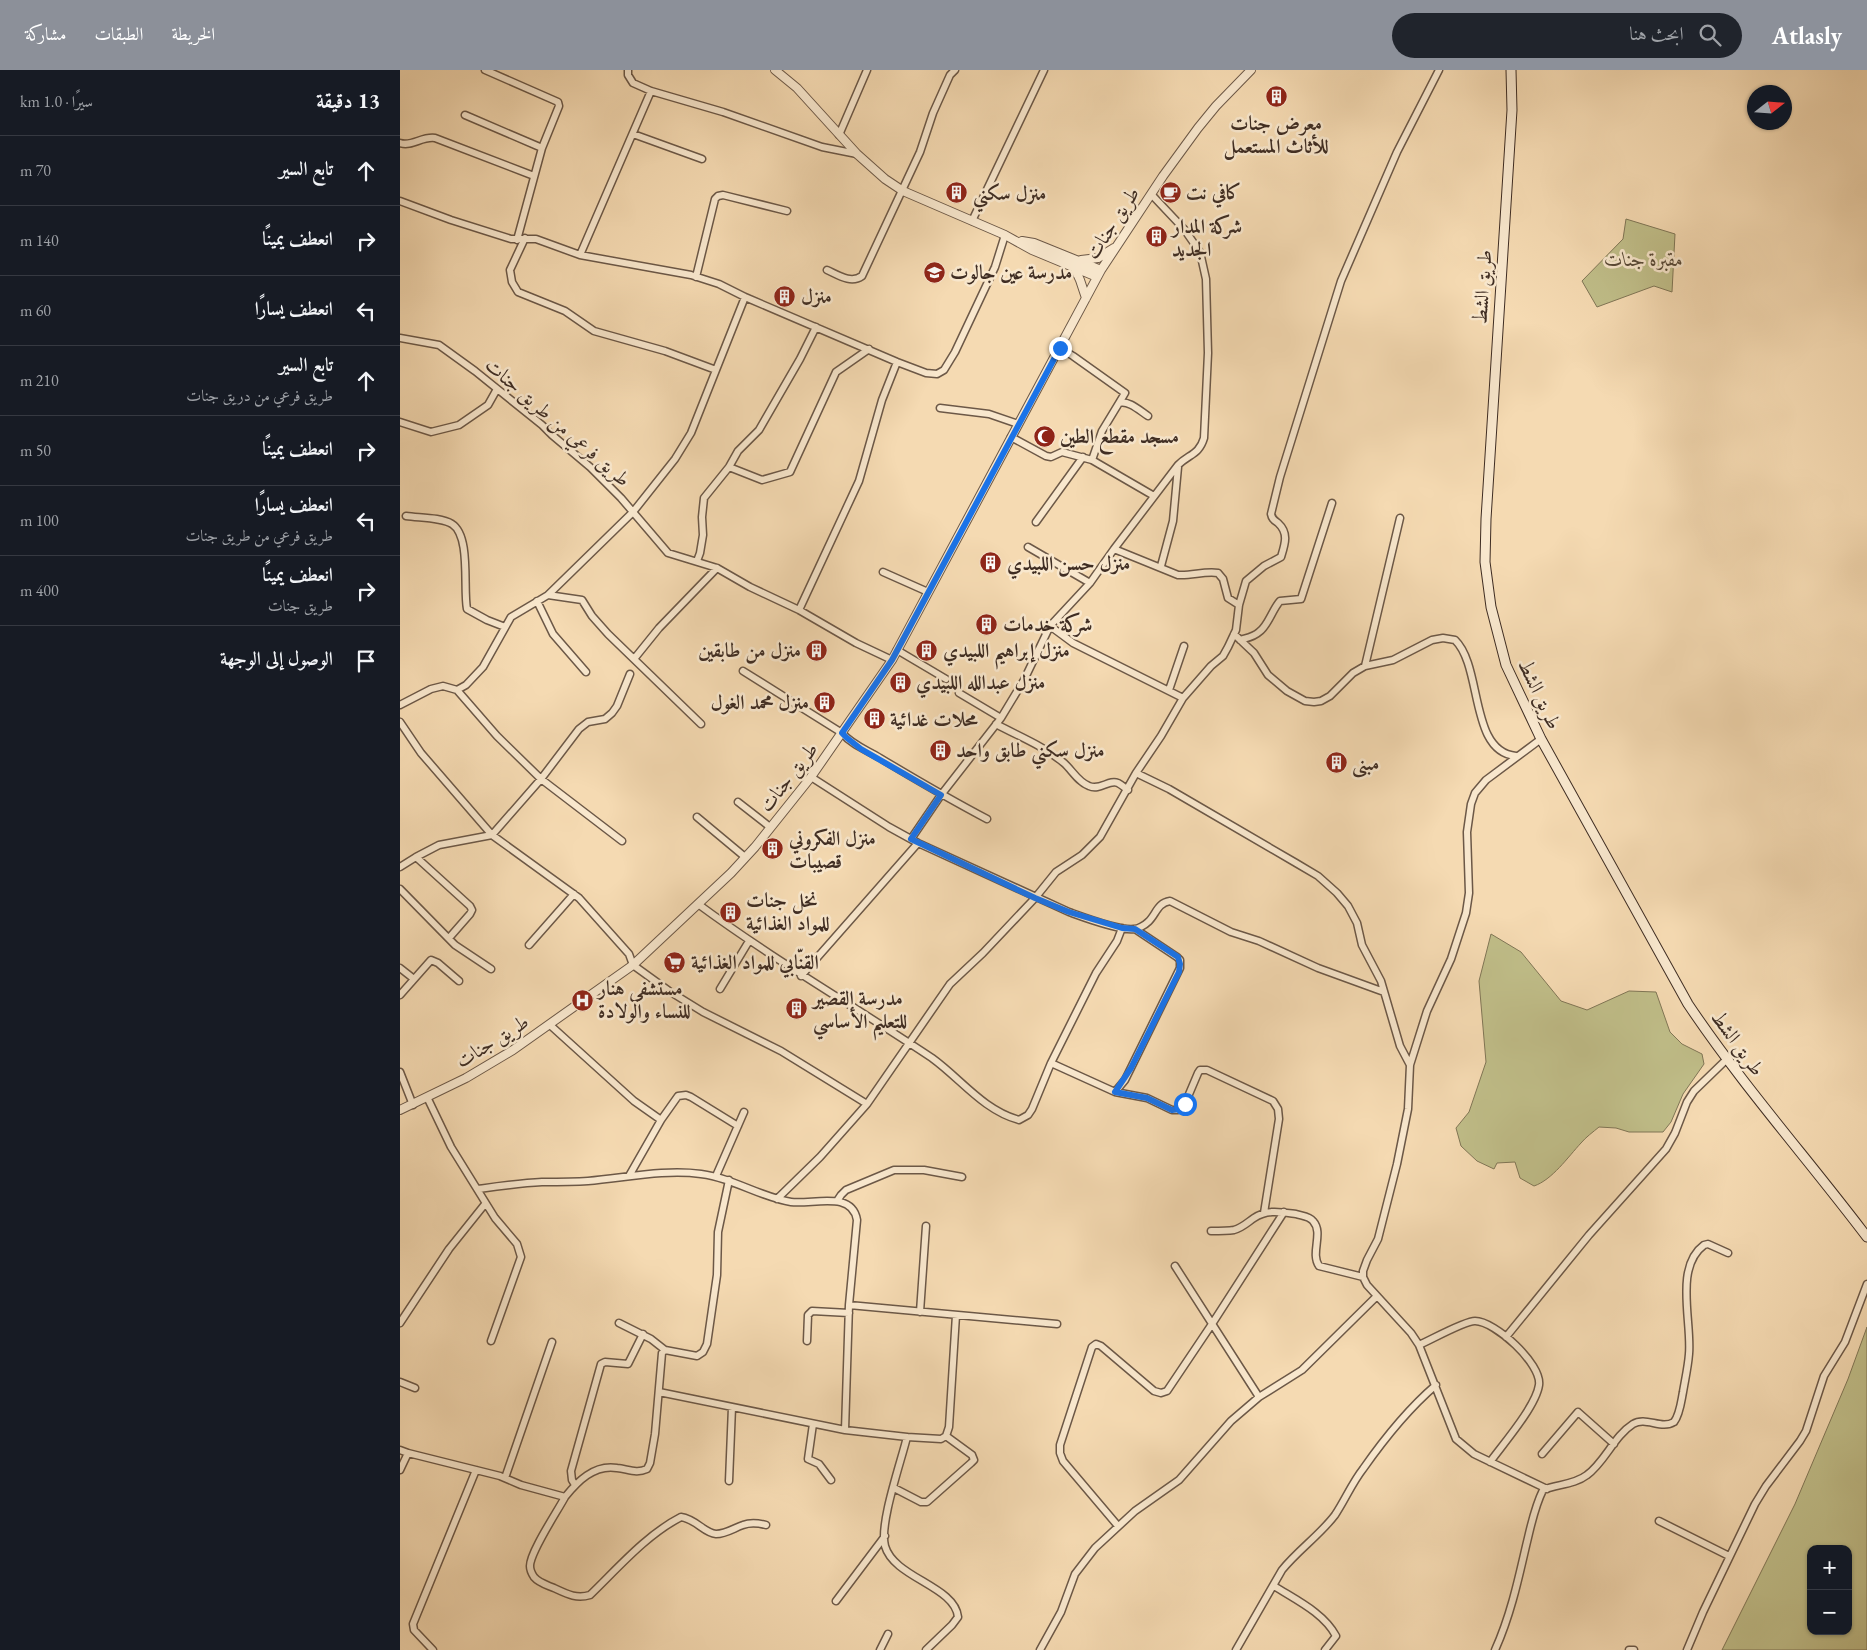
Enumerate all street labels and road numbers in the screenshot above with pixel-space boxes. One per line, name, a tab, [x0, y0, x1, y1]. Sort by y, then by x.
street label: طريق جنات	[1079, 182, 1145, 264]
street label: طريق الشط	[1466, 249, 1498, 325]
street label: طريق فرعي من طريق جنات	[478, 352, 636, 495]
street label: طريق الشط	[1512, 655, 1568, 733]
street label: طريق جنات	[753, 737, 823, 817]
street label: طريق الشط	[1705, 1005, 1771, 1081]
street label: طريق جنات	[450, 1008, 534, 1074]

